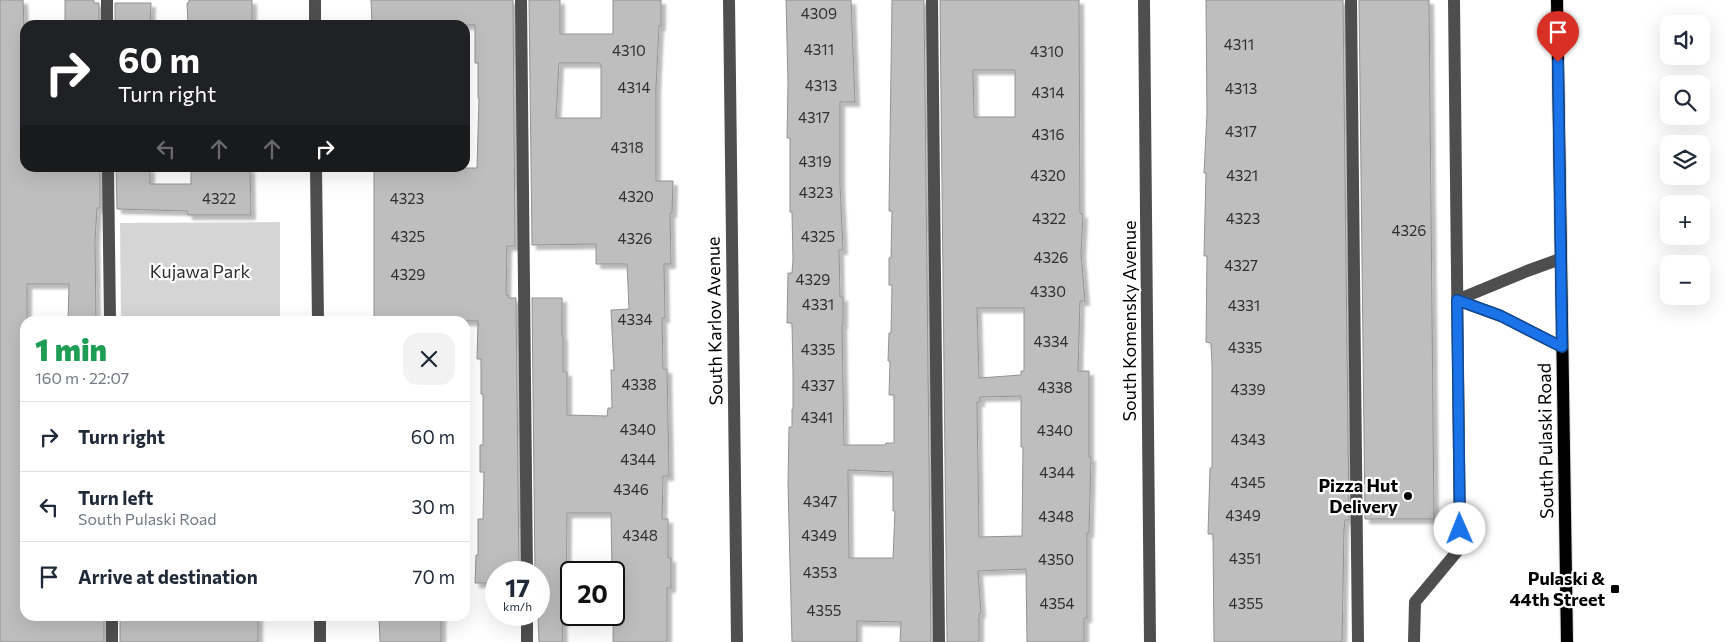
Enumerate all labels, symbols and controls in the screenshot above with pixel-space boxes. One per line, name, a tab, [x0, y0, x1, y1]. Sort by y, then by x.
house number: 4309	[801, 4, 837, 22]
pin	[1537, 11, 1579, 62]
map controls	[1660, 15, 1710, 305]
button: sound	[1660, 15, 1710, 65]
icon: arrive	[1544, 18, 1572, 46]
house number: 4311	[1224, 35, 1254, 53]
text: 60 m	[118, 37, 200, 80]
icon: right	[35, 40, 100, 105]
house number: 4311	[804, 40, 834, 58]
house number: 4310	[612, 41, 646, 59]
house number: 4310	[1030, 42, 1064, 60]
button: search	[1660, 75, 1710, 125]
house number: 4313	[805, 76, 837, 94]
house number: 4314	[618, 78, 650, 96]
house number: 4313	[1225, 79, 1257, 97]
text: Turn right	[118, 80, 216, 107]
house number: 4314	[1032, 83, 1064, 101]
house number: 4317	[798, 108, 830, 126]
house number: 4317	[1225, 122, 1257, 140]
house number: 4316	[1031, 125, 1065, 143]
icon: left	[152, 135, 180, 163]
icon: ahead	[205, 135, 233, 163]
icon: ahead	[258, 135, 286, 163]
icon: right	[311, 135, 339, 163]
button: layers	[1660, 135, 1710, 185]
house number: 4318	[610, 138, 644, 156]
house number: 4319	[798, 152, 832, 170]
house number: 4320	[1030, 166, 1066, 184]
house number: 4321	[1226, 166, 1258, 184]
house number: 4323	[799, 183, 833, 201]
house number: 4320	[618, 187, 654, 205]
house number: 4322	[202, 189, 236, 207]
house number: 4323	[390, 189, 424, 207]
button: +	[1660, 195, 1710, 245]
house number: 4322	[1032, 209, 1066, 227]
house number: 4323	[1226, 209, 1260, 227]
street label: South Komensky Avenue	[1118, 221, 1140, 421]
house number: 4326	[1392, 221, 1426, 239]
house number: 4325	[391, 227, 425, 245]
house number: 4325	[801, 227, 835, 245]
house number: 4326	[618, 229, 652, 247]
street label: South Karlov Avenue	[702, 236, 726, 406]
house number: 4326	[1034, 248, 1068, 266]
button: −	[1660, 255, 1710, 305]
house number: 4327	[1224, 256, 1258, 274]
park label: Kujawa Park	[150, 260, 250, 282]
house number: 4329	[391, 265, 425, 283]
house number: 4329	[796, 270, 830, 288]
house number: 4330	[1030, 282, 1066, 300]
house number: 4331	[802, 295, 834, 313]
house number: 4331	[1228, 296, 1260, 314]
house number: 4334	[617, 310, 653, 328]
text: 1 min	[35, 330, 107, 367]
house number: 4334	[1033, 332, 1069, 350]
button: close	[403, 333, 455, 385]
house number: 4335	[1228, 338, 1262, 356]
house number: 4335	[801, 340, 835, 358]
street label: South Pulaski Road	[1533, 363, 1557, 519]
text: 160 m · 22:07	[35, 368, 129, 387]
house number: 4338	[621, 375, 657, 393]
house number: 4337	[801, 376, 835, 394]
house number: 4338	[1037, 378, 1073, 396]
house number: 4339	[1230, 380, 1266, 398]
house number: 4341	[801, 408, 833, 426]
house number: 4340	[620, 420, 656, 438]
house number: 4340	[1037, 421, 1073, 439]
icon: right	[35, 423, 63, 451]
text: Turn right	[78, 425, 165, 448]
text: 60 m	[411, 425, 455, 448]
house number: 4343	[1230, 430, 1266, 448]
house number: 4344	[620, 450, 656, 468]
house number: 4344	[1039, 463, 1075, 481]
house number: 4345	[1230, 473, 1266, 491]
place label: Pizza Hut Delivery	[1318, 474, 1398, 517]
house number: 4346	[613, 480, 649, 498]
text: Turn left	[78, 486, 153, 509]
marker: Pizza Hut Delivery	[1402, 490, 1414, 502]
house number: 4347	[803, 492, 837, 510]
icon: left	[35, 493, 63, 521]
text: 30 m	[412, 495, 455, 518]
position arrow	[1433, 502, 1485, 554]
house number: 4349	[1225, 506, 1261, 524]
house number: 4348	[1038, 507, 1074, 525]
text: South Pulaski Road	[78, 509, 217, 528]
house number: 4348	[622, 526, 658, 544]
house number: 4349	[801, 526, 837, 544]
house number: 4351	[1229, 549, 1261, 567]
house number: 4350	[1038, 550, 1074, 568]
speed limit sign: 20	[560, 561, 625, 626]
icon: arrive	[35, 563, 63, 591]
house number: 4353	[803, 563, 837, 581]
text: Arrive at destination	[78, 565, 258, 588]
text: 70 m	[412, 565, 455, 588]
place label: Pulaski & 44th Street	[1510, 567, 1605, 610]
text: 17	[505, 572, 530, 602]
marker: Pulaski & 44th Street	[1609, 583, 1621, 595]
house number: 4354	[1039, 594, 1075, 612]
house number: 4355	[1229, 594, 1263, 612]
text: km/h	[503, 599, 532, 613]
house number: 4355	[807, 601, 841, 619]

